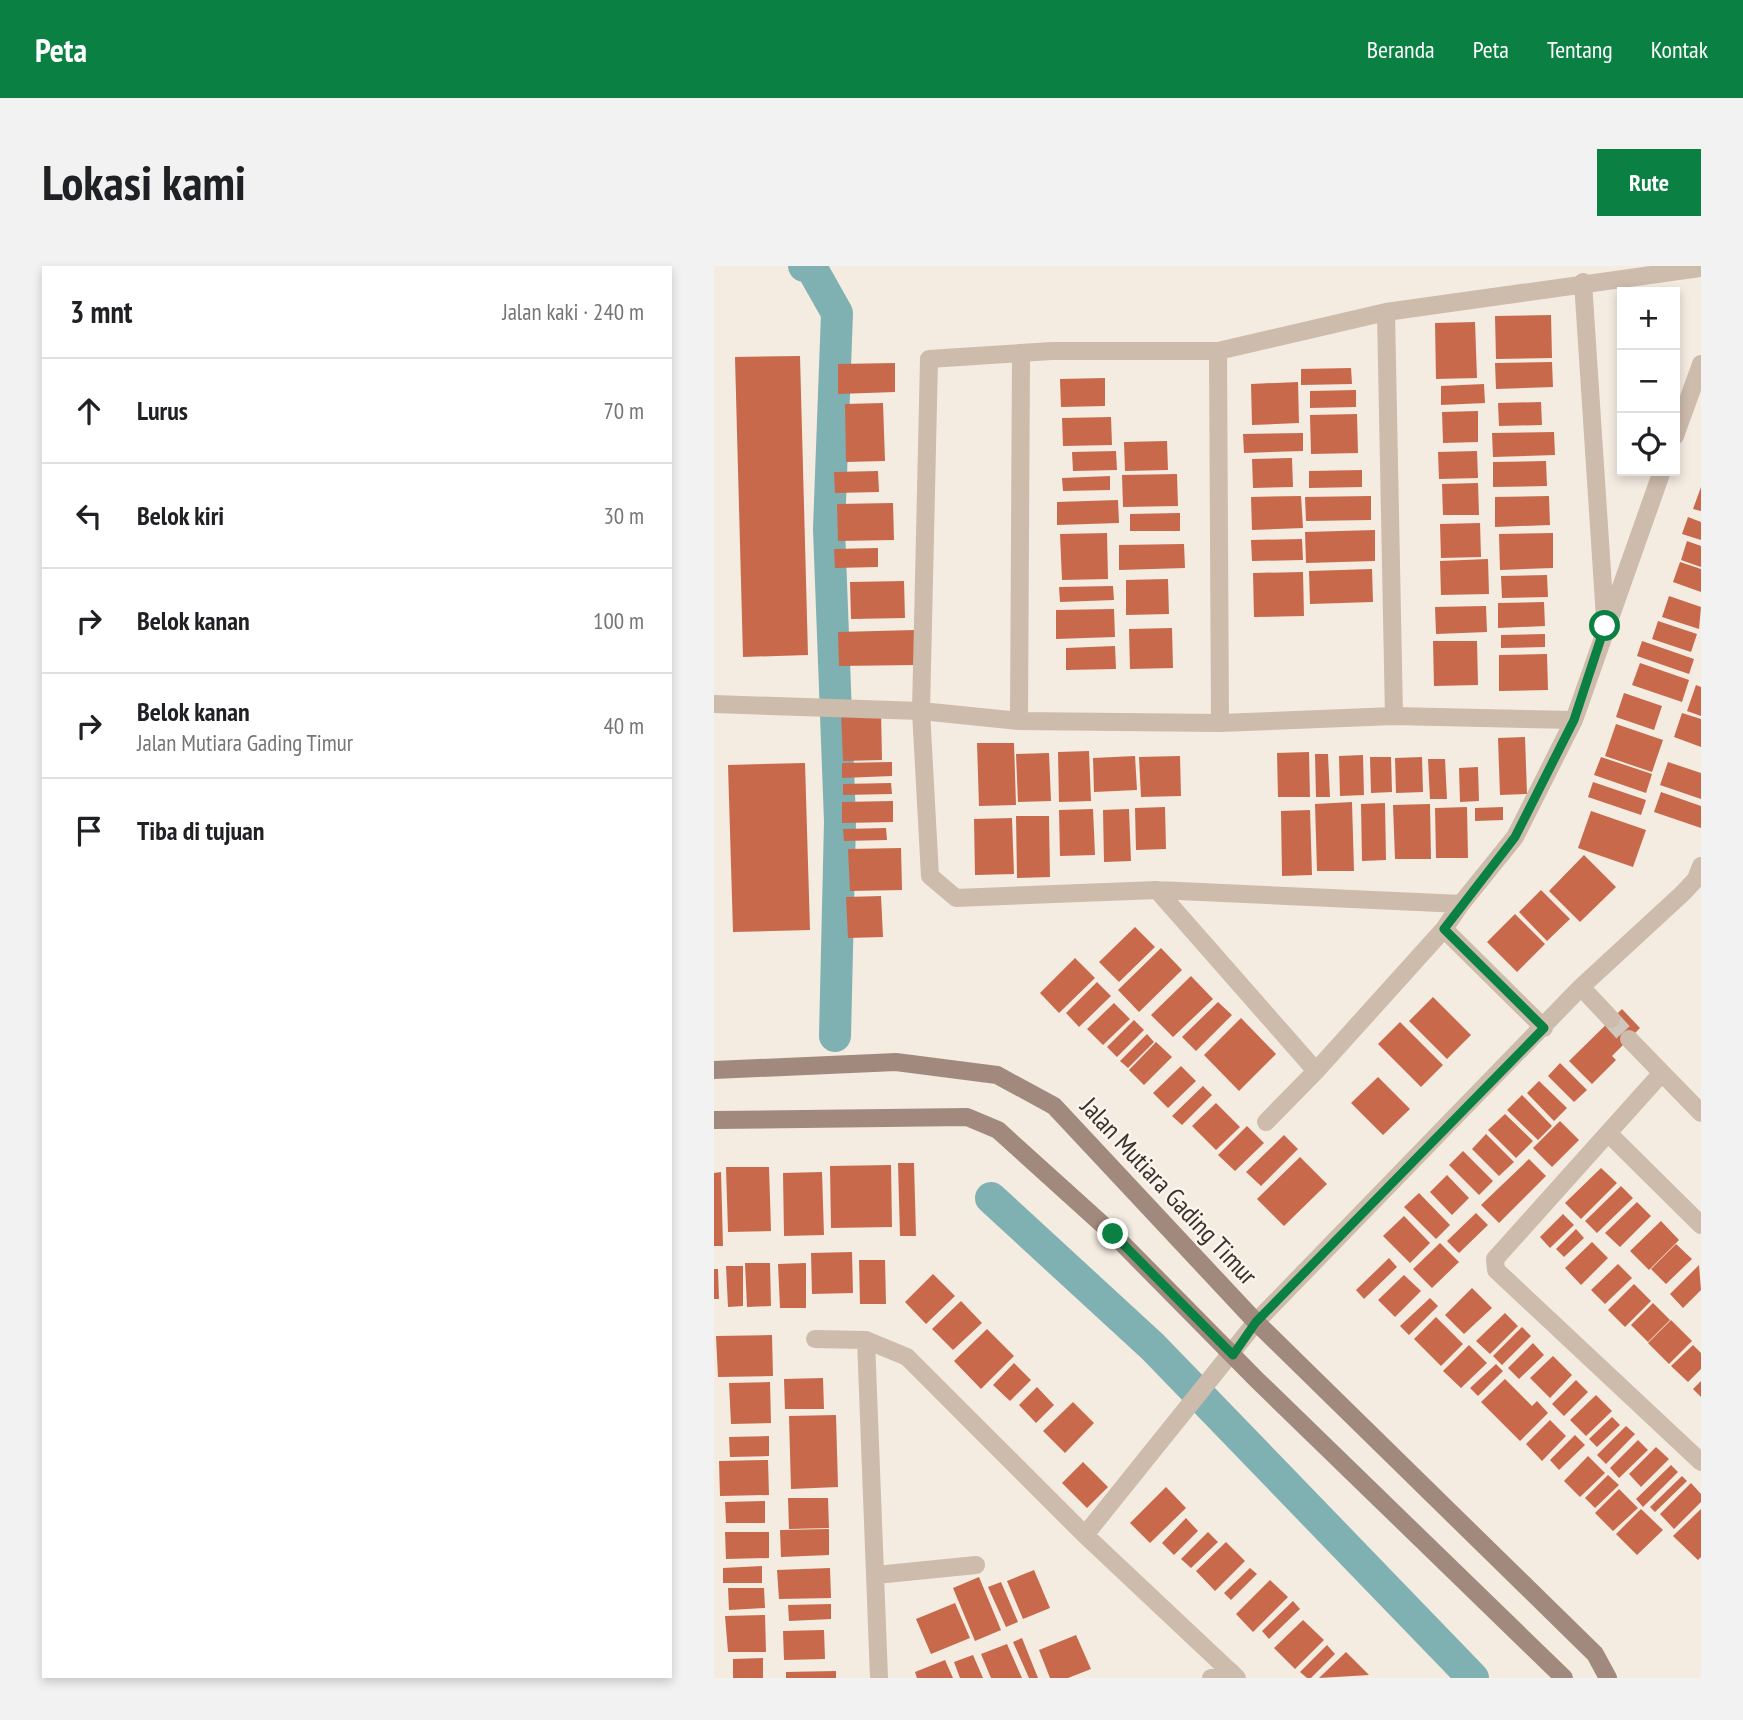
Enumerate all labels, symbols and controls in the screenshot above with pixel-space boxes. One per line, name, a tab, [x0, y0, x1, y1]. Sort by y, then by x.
text: Peta	[35, 28, 87, 71]
text: Beranda	[1367, 34, 1435, 65]
text: Peta	[1473, 34, 1509, 65]
text: Tentang	[1547, 34, 1613, 65]
text: Kontak	[1651, 34, 1708, 65]
button: Rute	[1597, 149, 1701, 216]
text: Lokasi kami	[42, 150, 246, 214]
map controls	[1617, 287, 1680, 476]
button: +	[1617, 287, 1680, 350]
text: 3 mnt	[70, 292, 133, 331]
text: Jalan kaki · 240 m	[502, 297, 644, 326]
button: −	[1617, 350, 1680, 413]
icon: ahead	[70, 392, 108, 430]
text: Lurus	[137, 394, 188, 427]
text: 70 m	[603, 396, 644, 425]
button: locate	[1617, 413, 1680, 476]
icon: left	[70, 497, 108, 535]
text: Belok kiri	[137, 499, 224, 532]
text: 30 m	[603, 501, 644, 530]
icon: right	[70, 602, 108, 640]
text: Belok kanan	[137, 604, 250, 637]
text: 100 m	[593, 606, 644, 635]
route start	[1589, 610, 1620, 641]
text: Belok kanan	[137, 695, 250, 728]
icon: right	[70, 707, 108, 745]
text: 40 m	[603, 711, 644, 740]
text: Jalan Mutiara Gading Timur	[137, 728, 353, 757]
icon: arrive	[70, 812, 108, 850]
text: Tiba di tujuan	[137, 814, 265, 847]
street label: Jalan Mutiara Gading Timur	[1073, 1089, 1265, 1291]
route end	[1097, 1218, 1128, 1249]

